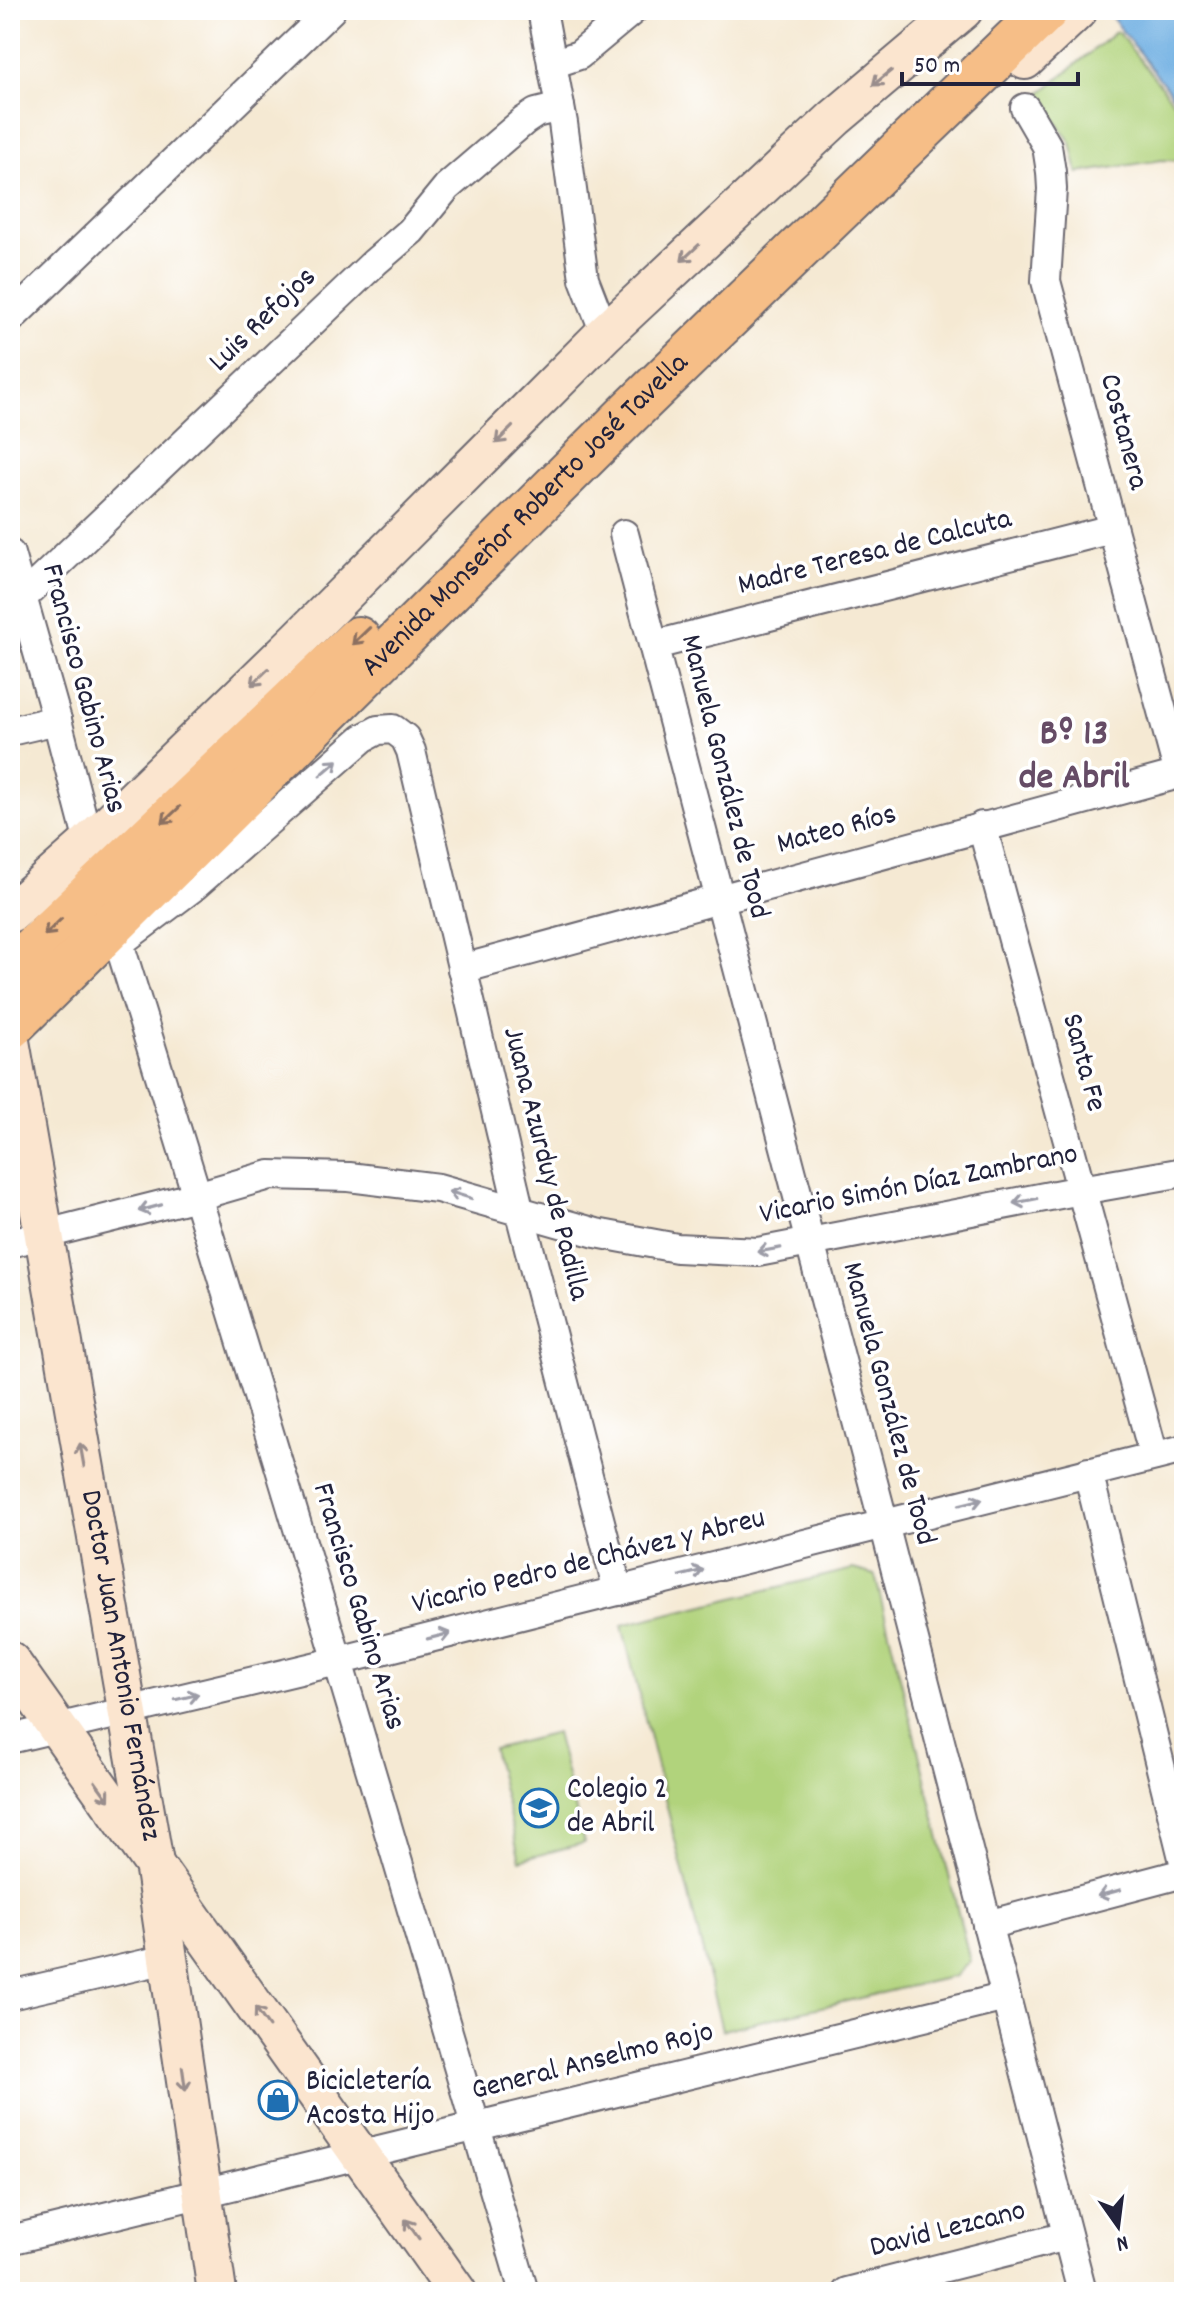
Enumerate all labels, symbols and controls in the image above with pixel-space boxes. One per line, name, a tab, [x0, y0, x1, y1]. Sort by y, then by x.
scale bar	[902, 36, 1078, 86]
text: 50 m	[914, 50, 960, 84]
one-way arrow	[872, 69, 893, 87]
one-way arrow	[680, 244, 700, 263]
street label: Luis Refojos	[200, 258, 328, 384]
street label: Avenida Monseñor Roberto José Tavella	[352, 343, 700, 688]
street label: Costanera	[1086, 369, 1158, 496]
one-way arrow	[494, 424, 514, 444]
street label: Madre Teresa de Calcuta	[734, 499, 1017, 609]
street label: Francisco Gabino Arias	[28, 560, 136, 818]
one-way arrow	[351, 627, 371, 646]
street label: Manuela González de Tood	[667, 630, 779, 924]
one-way arrow	[251, 667, 270, 686]
district label: Bº 13 de Abril	[1019, 708, 1130, 807]
one-way arrow	[319, 759, 339, 777]
street label: Mateo Ríos	[772, 794, 902, 868]
one-way arrow	[162, 805, 182, 823]
one-way arrow	[44, 917, 63, 936]
street label: Santa Fe	[1048, 1009, 1116, 1117]
street label: Juana Azurduy de Padilla	[489, 1023, 599, 1306]
street label: Vicario Simón Díaz Zambrano	[756, 1134, 1082, 1238]
one-way arrow	[448, 1187, 474, 1202]
one-way arrow	[1012, 1194, 1038, 1209]
one-way arrow	[138, 1202, 164, 1217]
one-way arrow	[757, 1243, 782, 1258]
street label: Manuela González de Tood	[829, 1258, 945, 1550]
one-way arrow	[74, 1443, 89, 1468]
street label: Francisco Gabino Arias	[299, 1478, 415, 1736]
street label: Doctor Juan Antonio Fernández	[68, 1487, 171, 1845]
one-way arrow	[957, 1493, 983, 1508]
street label: Vicario Pedro de Chávez y Abreu	[408, 1498, 770, 1628]
one-way arrow	[678, 1564, 704, 1579]
one-way arrow	[426, 1627, 452, 1642]
one-way arrow	[173, 1689, 199, 1704]
place label: Colegio 2 de Abril	[567, 1770, 667, 1847]
one-way arrow	[93, 1780, 110, 1801]
school or university icon: Colegio 2 de Abril	[518, 1787, 560, 1829]
one-way arrow	[1096, 1887, 1122, 1902]
one-way arrow	[254, 2006, 270, 2028]
street label: General Anselmo Rojo	[468, 2012, 718, 2114]
place label: Bicicletería Acosta Hijo	[306, 2062, 435, 2139]
one-way arrow	[177, 2065, 192, 2091]
shop icon: Bicicletería Acosta Hijo	[257, 2079, 299, 2121]
north arrow	[1078, 2186, 1158, 2266]
street label: David Lezcano	[866, 2191, 1030, 2271]
one-way arrow	[404, 2218, 420, 2240]
text: N	[1113, 2226, 1131, 2258]

